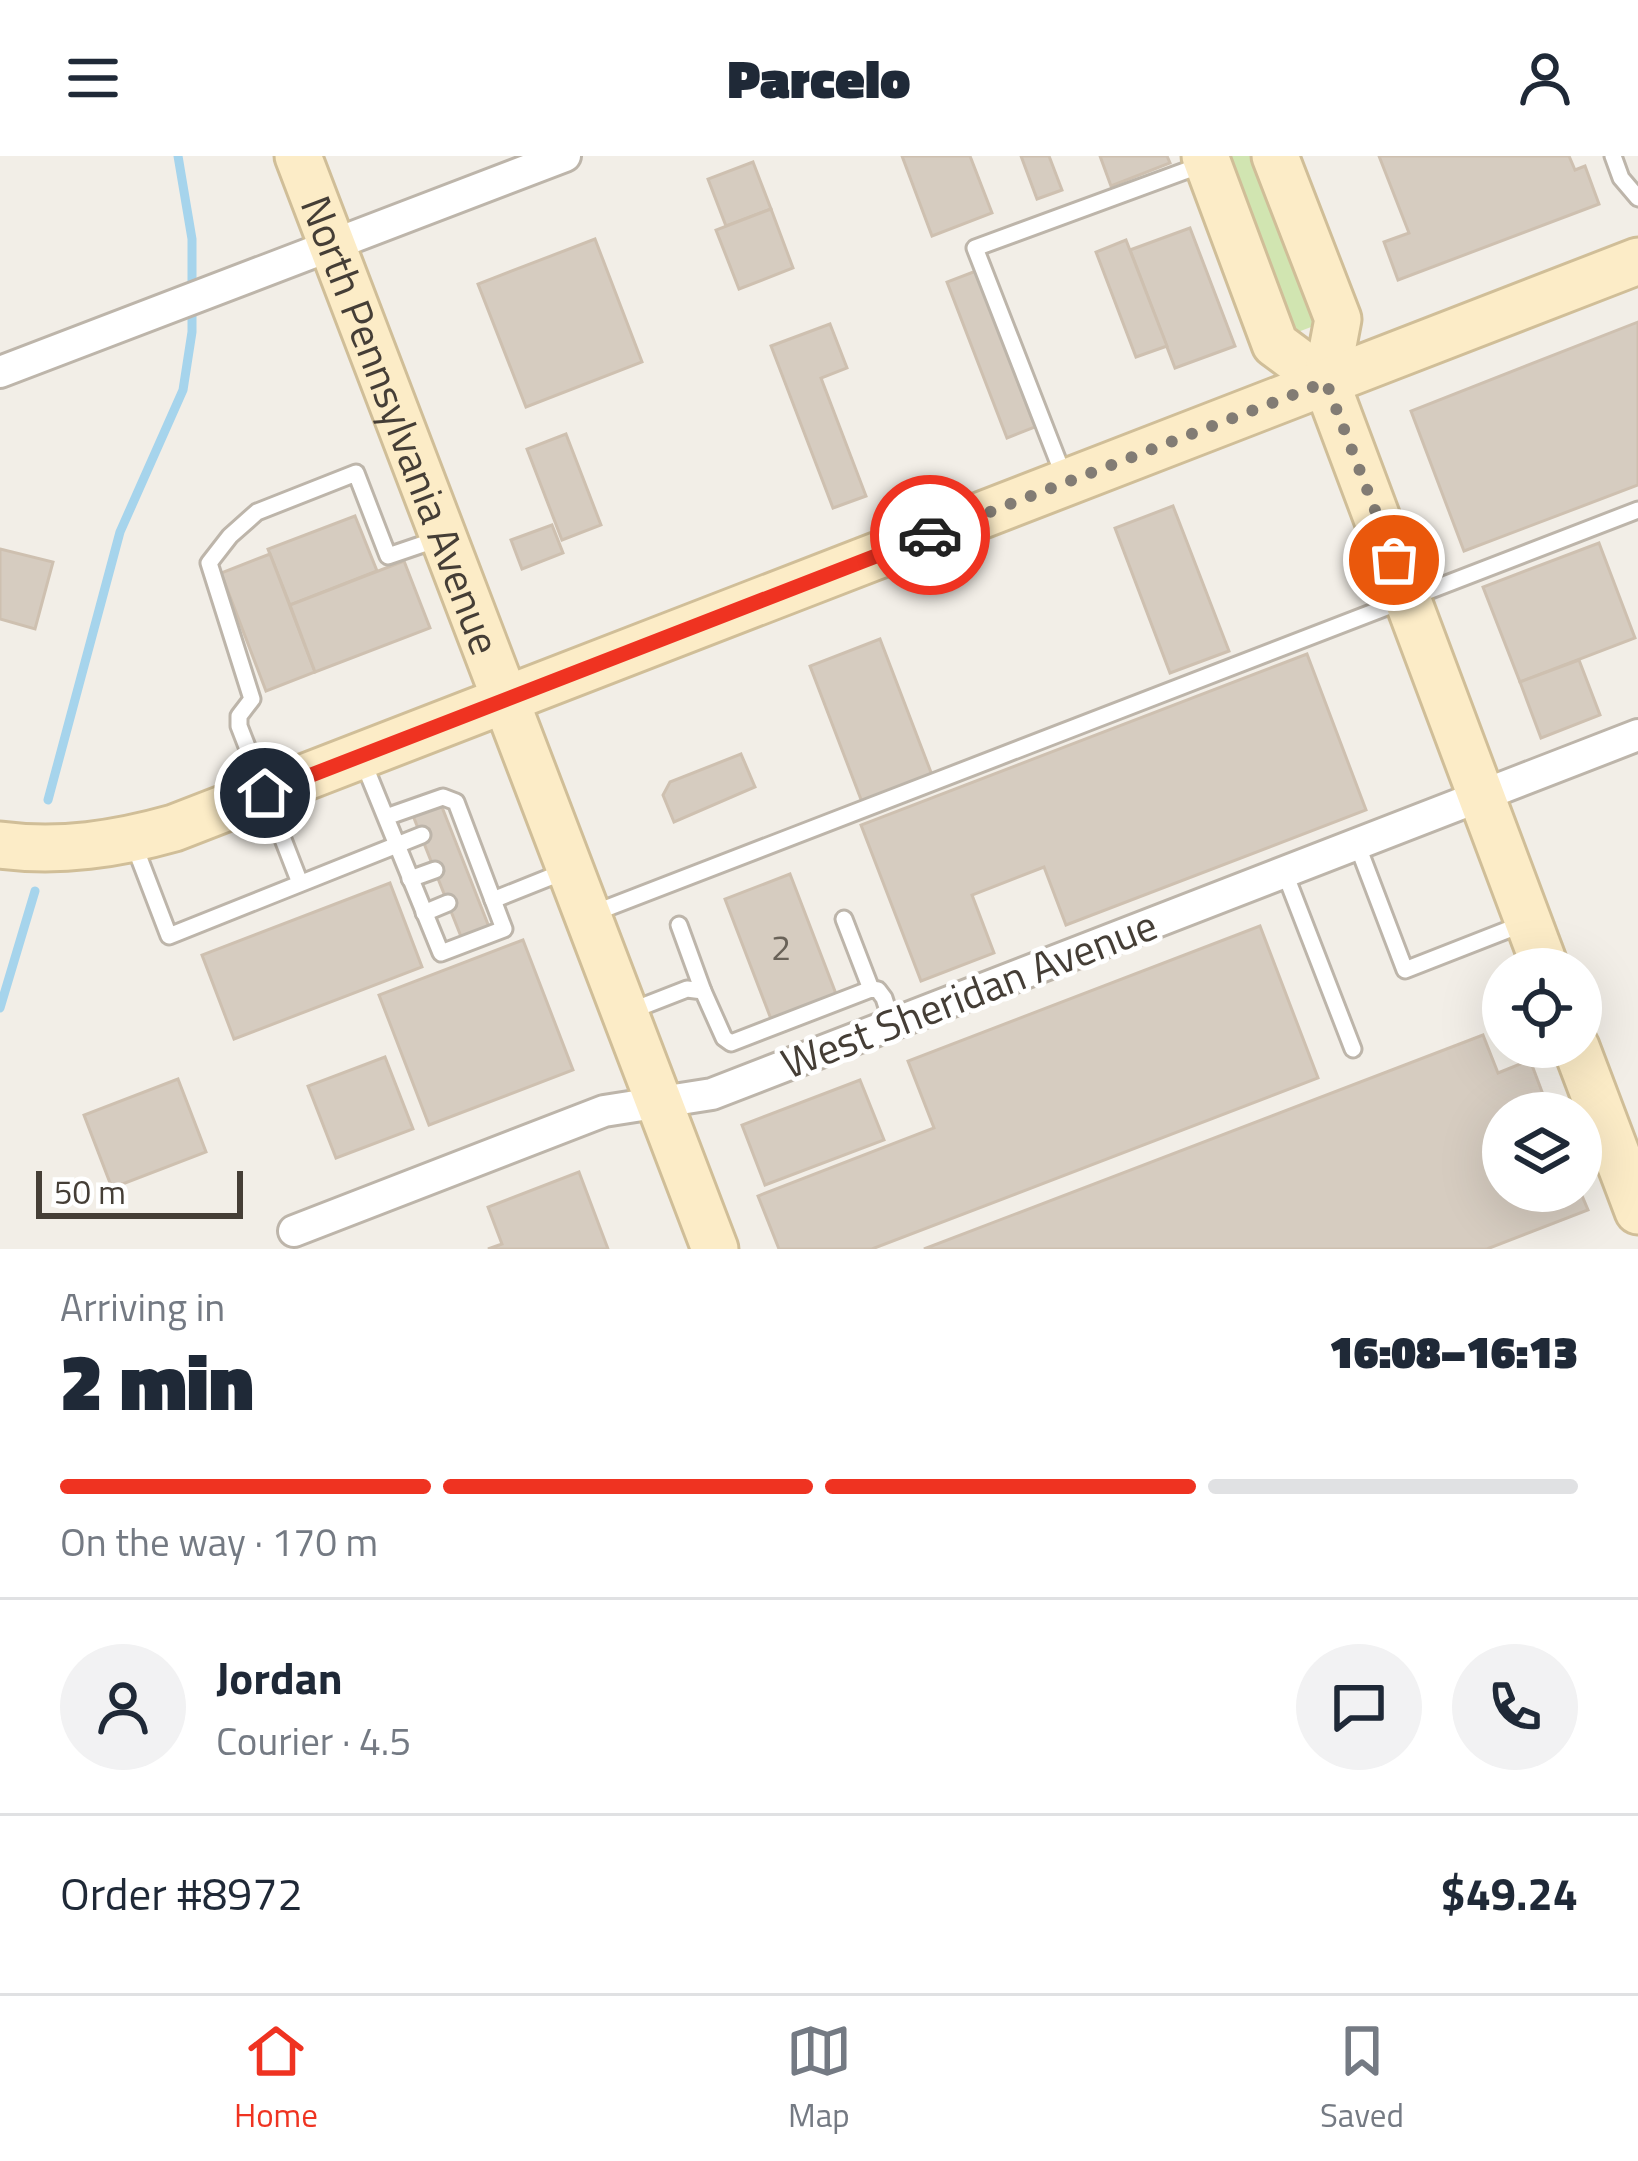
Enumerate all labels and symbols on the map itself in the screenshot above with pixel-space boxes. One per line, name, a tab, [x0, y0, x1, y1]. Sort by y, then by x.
street label: North Pennsylvania Avenue	[285, 186, 518, 663]
courier	[870, 475, 990, 595]
pin	[1343, 509, 1445, 611]
pin	[214, 742, 316, 844]
street label: West Sheridan Avenue	[771, 892, 1166, 1094]
house number: 2	[771, 919, 791, 974]
scale bar	[36, 1165, 243, 1218]

